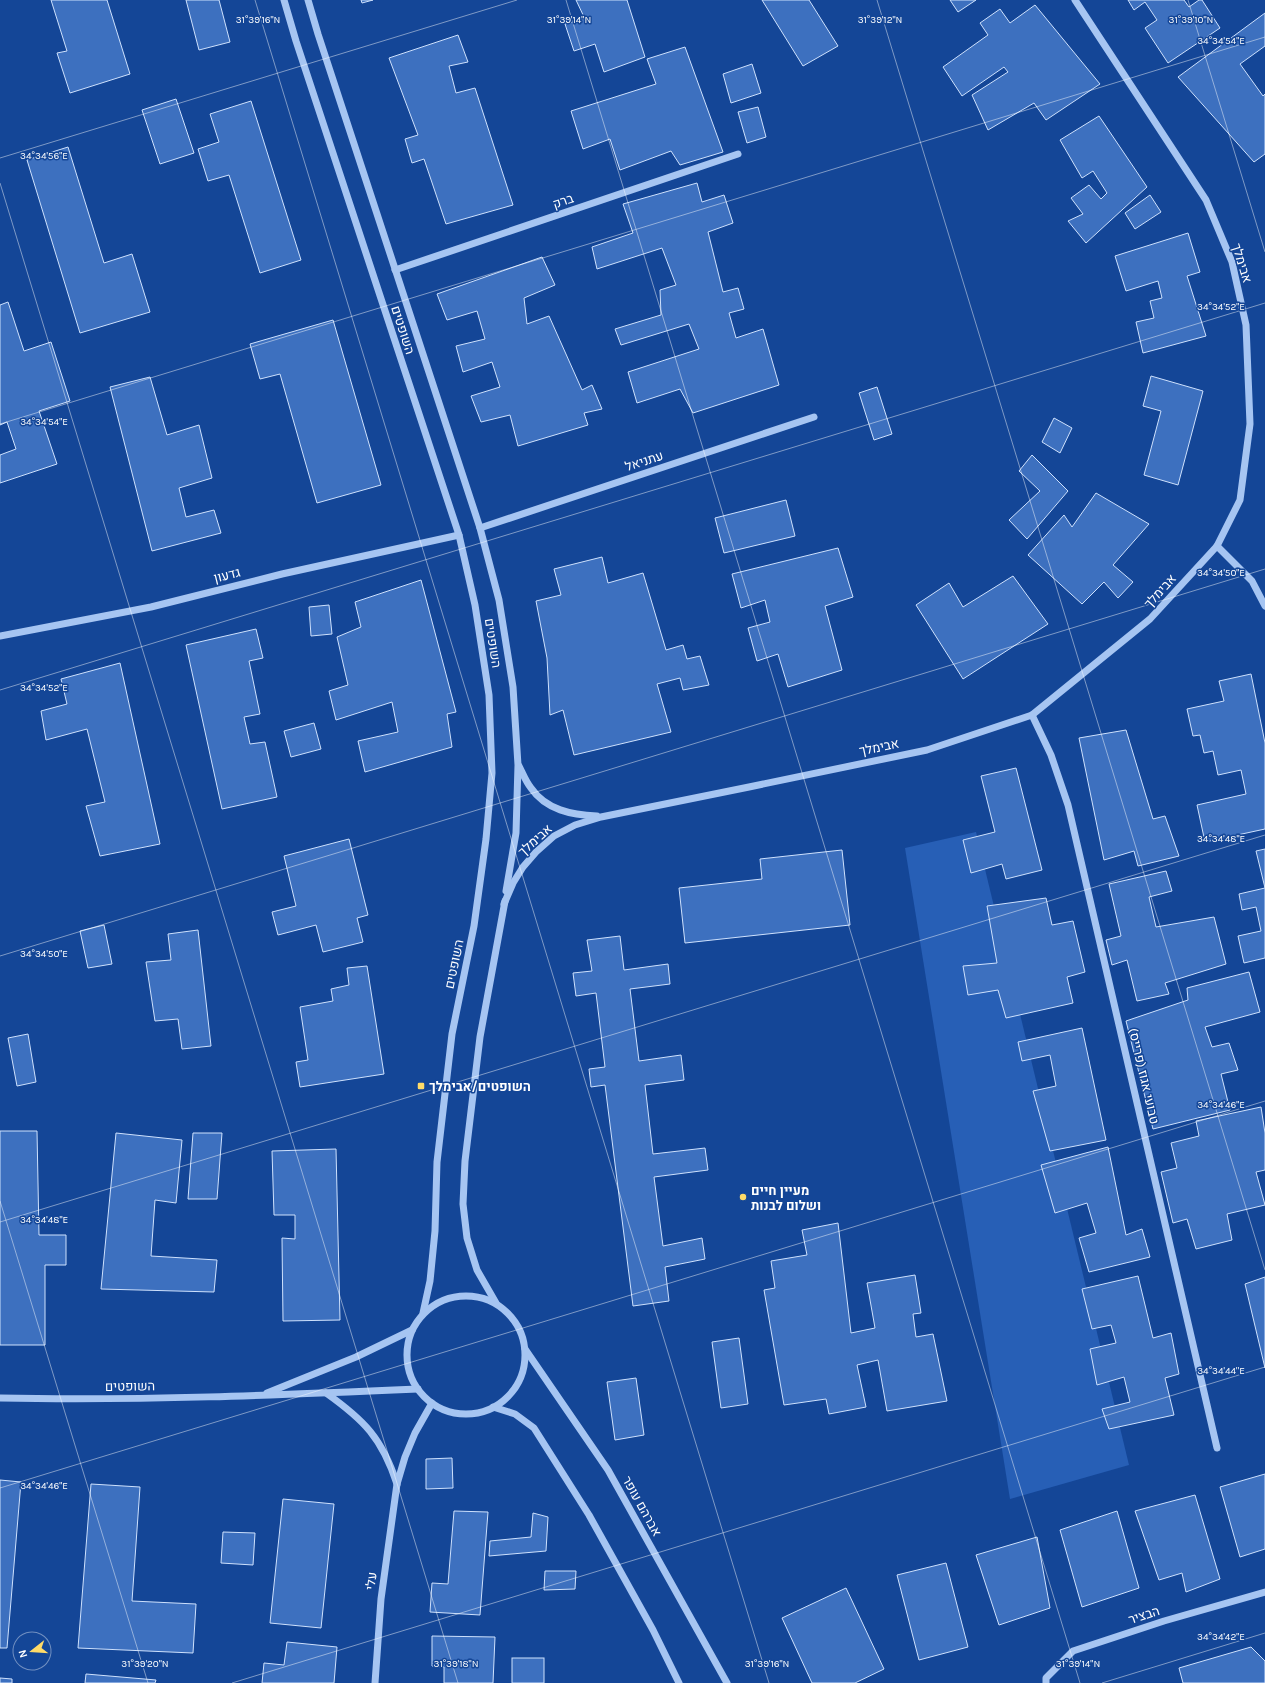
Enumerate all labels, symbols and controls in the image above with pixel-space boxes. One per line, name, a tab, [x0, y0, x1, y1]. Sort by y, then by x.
text: 31°39'16"N	[236, 14, 280, 26]
text: 31°39'14"N	[547, 14, 591, 26]
text: 31°39'12"N	[858, 14, 902, 26]
text: 31°39'10"N	[1169, 14, 1213, 26]
text: 34°34'54"E	[1197, 35, 1245, 47]
text: 34°34'56"E	[20, 150, 68, 162]
street label: ברק	[550, 190, 576, 212]
street label: אבימלך	[1229, 241, 1255, 285]
text: 34°34'52"E	[1197, 301, 1245, 313]
street label: השופטים	[388, 304, 418, 356]
text: 34°34'54"E	[20, 416, 68, 428]
street label: עתניאל	[623, 448, 665, 474]
street label: גדעון	[212, 564, 242, 586]
text: 34°34'50"E	[1197, 567, 1245, 579]
street label: אבימלך	[1141, 571, 1179, 611]
street label: השופטים	[482, 617, 504, 669]
text: 34°34'52"E	[20, 682, 68, 694]
street label: אבימלך	[858, 735, 900, 759]
street label: אבימלך	[515, 821, 555, 859]
text: 34°34'48"E	[1197, 833, 1245, 845]
street label: השופטים	[441, 938, 467, 990]
text: 34°34'50"E	[20, 948, 68, 960]
street label: טבועי אגוז (פרייס)	[1126, 1027, 1162, 1125]
place label: השופטים/אבימלך	[429, 1079, 531, 1094]
marker: השופטים/אבימלך	[416, 1081, 426, 1091]
text: 34°34'46"E	[1197, 1099, 1245, 1111]
place label: מעיין חיים ושלום לבנות	[751, 1183, 821, 1213]
marker: מעיין חיים ושלום לבנות	[738, 1192, 748, 1202]
text: 34°34'48"E	[20, 1214, 68, 1226]
text: 34°34'44"E	[1197, 1365, 1245, 1377]
street label: השופטים	[105, 1378, 155, 1394]
street label: אברהם עופר	[619, 1473, 665, 1539]
text: 34°34'46"E	[20, 1480, 68, 1492]
street label: עלי	[362, 1571, 380, 1591]
street label: הבציר	[1127, 1603, 1161, 1627]
north arrow	[12, 1631, 52, 1671]
text: 34°34'42"E	[1197, 1631, 1245, 1643]
text: N	[16, 1648, 30, 1659]
text: 31°39'20"N	[121, 1658, 169, 1670]
text: 31°39'18"N	[433, 1658, 479, 1670]
text: 31°39'16"N	[745, 1658, 789, 1670]
text: 31°39'14"N	[1056, 1658, 1100, 1670]

